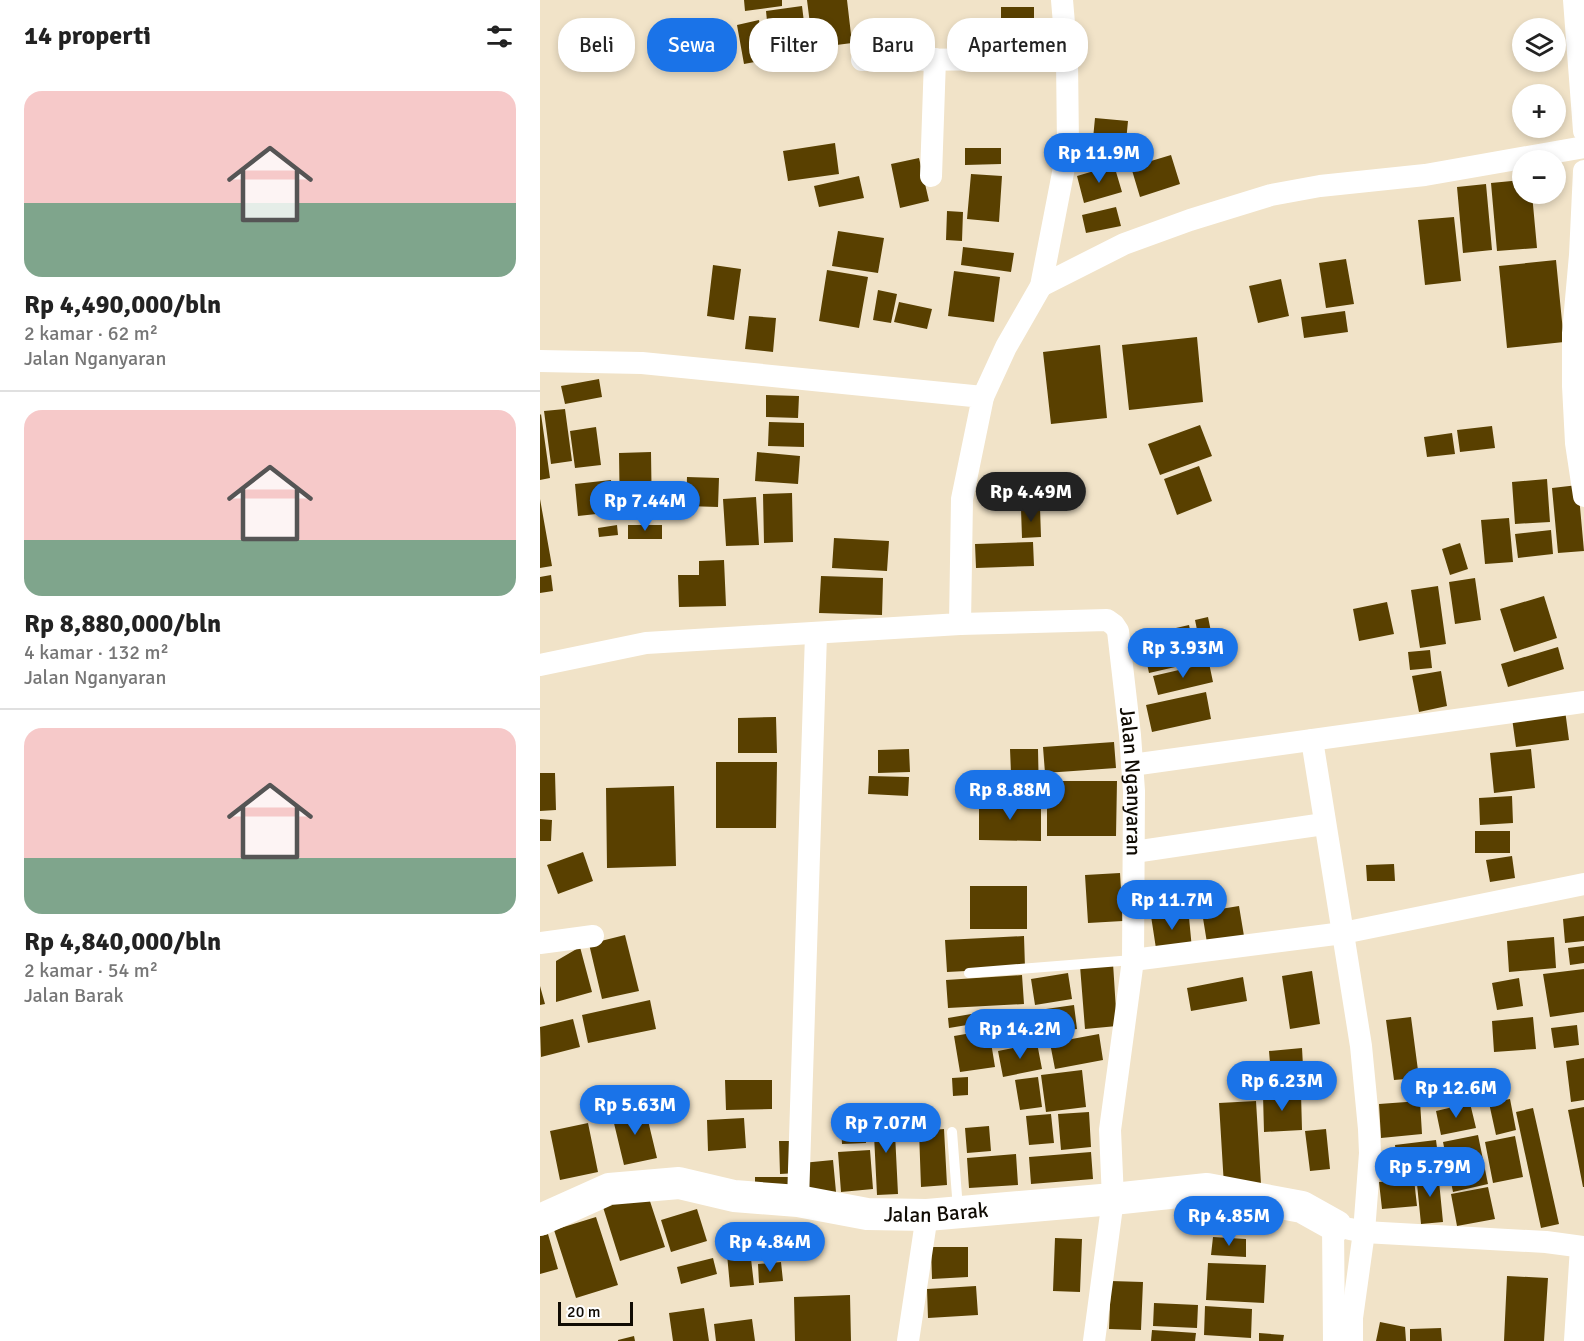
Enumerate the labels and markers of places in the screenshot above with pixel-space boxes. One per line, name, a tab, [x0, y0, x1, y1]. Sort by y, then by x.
pin: Rp 11.9M	[1037, 133, 1161, 184]
pin: Rp 4.49M	[969, 472, 1093, 523]
pin: Rp 7.44M	[583, 481, 707, 532]
pin: Rp 3.93M	[1121, 628, 1245, 679]
pin: Rp 8.88M	[948, 770, 1072, 821]
pin: Rp 11.7M	[1110, 880, 1234, 931]
pin: Rp 14.2M	[958, 1009, 1082, 1060]
pin: Rp 6.23M	[1220, 1061, 1344, 1112]
pin: Rp 12.6M	[1394, 1068, 1518, 1119]
pin: Rp 5.63M	[573, 1085, 697, 1136]
pin: Rp 7.07M	[824, 1103, 948, 1154]
pin: Rp 5.79M	[1368, 1147, 1492, 1198]
pin: Rp 4.85M	[1167, 1196, 1291, 1247]
pin: Rp 4.84M	[708, 1222, 832, 1273]

